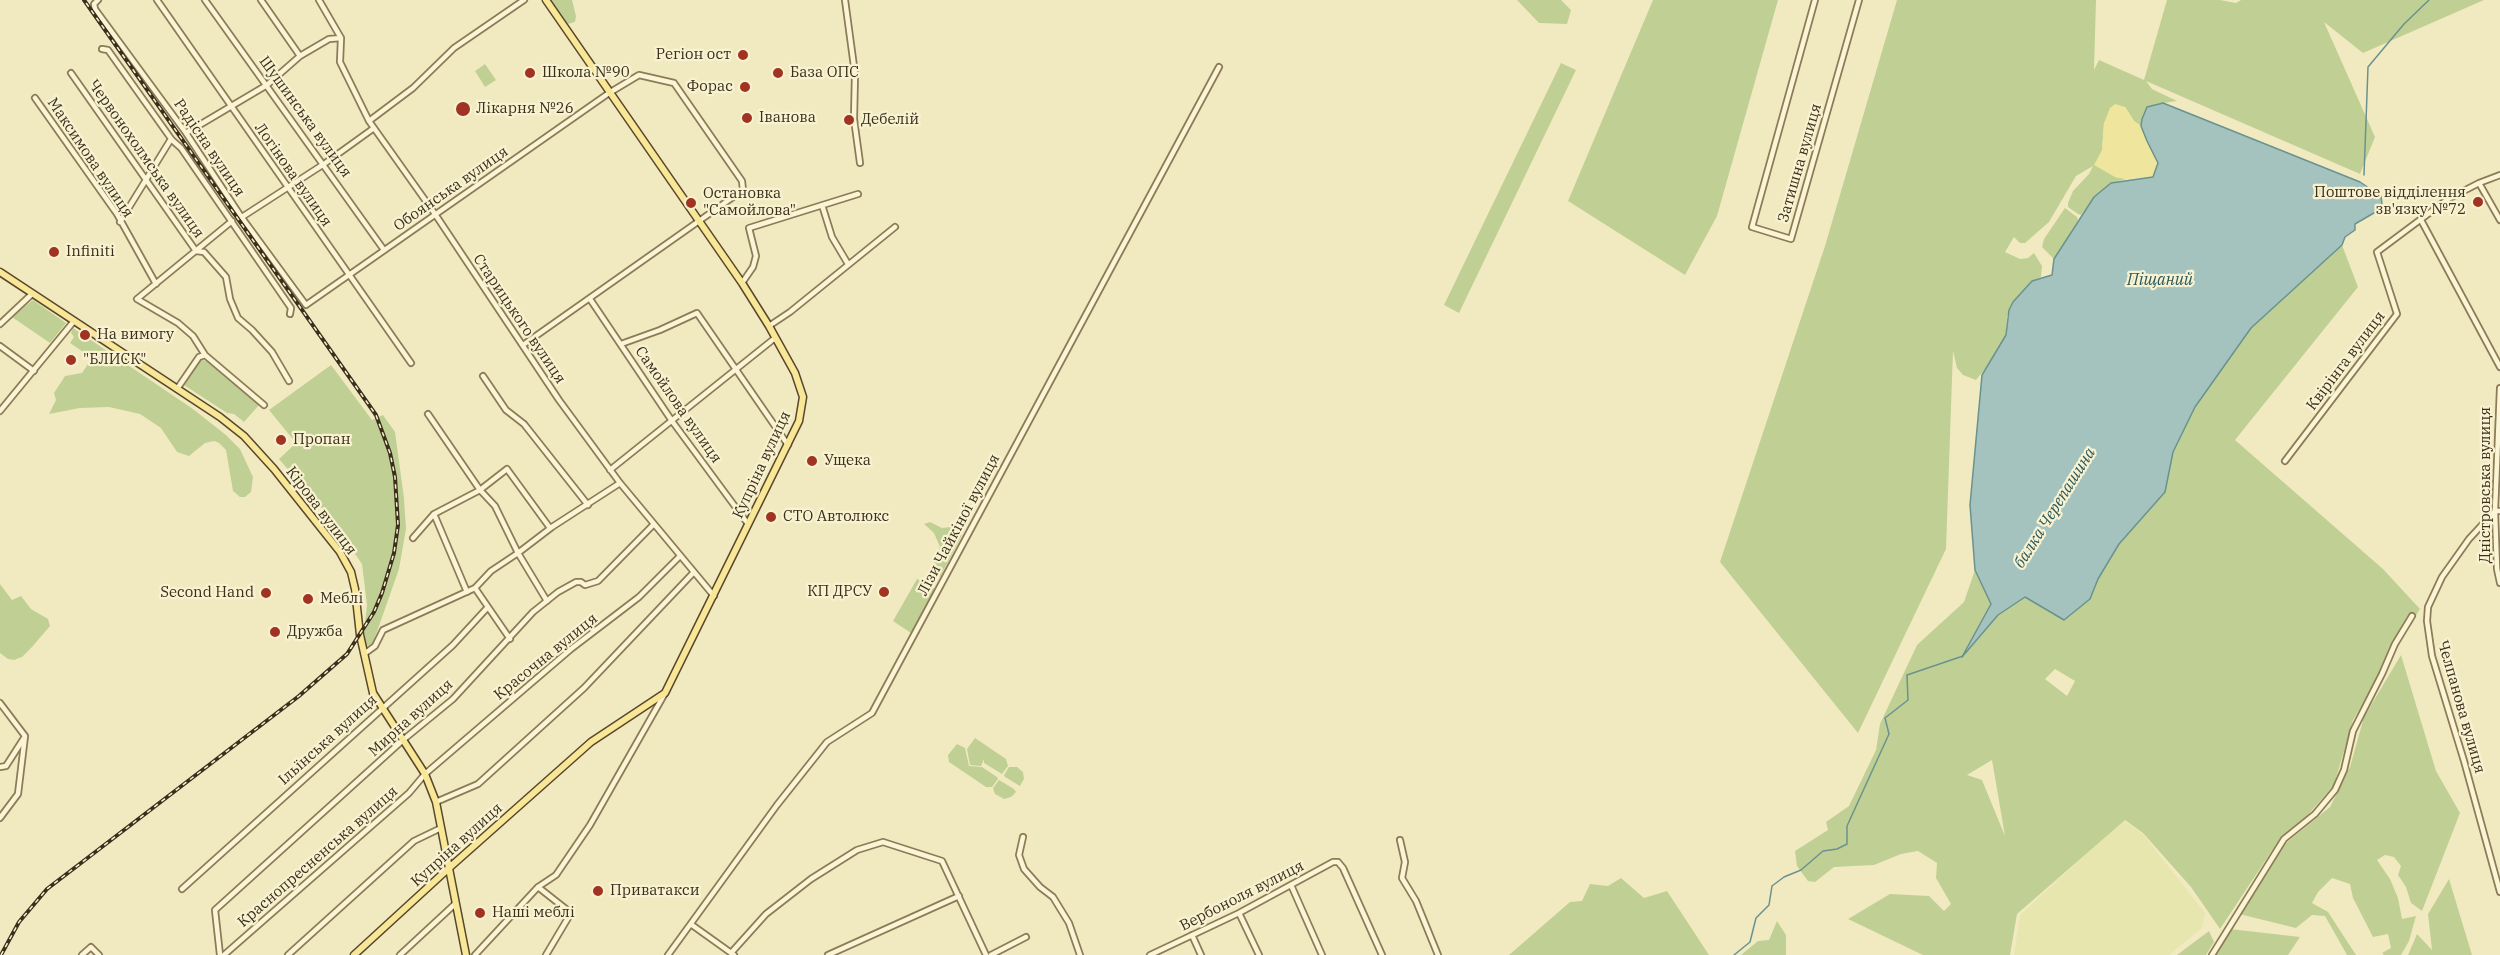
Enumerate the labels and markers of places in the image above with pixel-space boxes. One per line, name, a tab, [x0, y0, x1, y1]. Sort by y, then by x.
place label: Регіон ост	[656, 46, 731, 64]
marker: Регіон ост	[736, 48, 750, 62]
place label: Школа №90	[542, 64, 630, 82]
place label: База ОПС	[790, 64, 859, 82]
marker: Школа №90	[523, 66, 537, 80]
marker: База ОПС	[771, 66, 785, 80]
place label: Форас	[687, 78, 733, 96]
marker: Форас	[738, 80, 752, 94]
marker: Лікарня №26	[454, 100, 472, 118]
place label: Лікарня №26	[476, 100, 574, 118]
place label: Іванова	[759, 109, 816, 127]
marker: Іванова	[740, 111, 754, 125]
place label: Дебелій	[861, 111, 919, 129]
marker: Дебелій	[842, 113, 856, 127]
place label: Поштове відділення зв'язку №72	[2314, 184, 2466, 219]
place label: Остановка "Самойлова"	[703, 185, 796, 220]
marker: Поштове відділення зв'язку №72	[2471, 195, 2485, 209]
marker: Остановка "Самойлова"	[684, 196, 698, 210]
place label: Infiniti	[66, 243, 115, 261]
marker: Infiniti	[47, 245, 61, 259]
place label: На вимогу	[97, 326, 174, 344]
marker: На вимогу	[78, 328, 92, 342]
place label: "БЛИСК"	[83, 351, 147, 369]
marker: "БЛИСК"	[64, 353, 78, 367]
place label: Пропан	[293, 431, 351, 449]
marker: Пропан	[274, 433, 288, 447]
place label: Ущека	[824, 452, 871, 470]
marker: Ущека	[805, 454, 819, 468]
place label: СТО Автолюкс	[783, 508, 889, 526]
marker: СТО Автолюкс	[764, 510, 778, 524]
place label: КП ДРСУ	[807, 583, 872, 601]
place label: Second Hand	[160, 584, 254, 602]
marker: КП ДРСУ	[877, 585, 891, 599]
marker: Second Hand	[259, 586, 273, 600]
place label: Меблі	[320, 590, 363, 608]
marker: Меблі	[301, 592, 315, 606]
place label: Дружба	[287, 623, 343, 641]
marker: Дружба	[268, 625, 282, 639]
place label: Приватакси	[610, 882, 700, 900]
marker: Приватакси	[591, 884, 605, 898]
place label: Наші меблі	[492, 904, 575, 922]
marker: Наші меблі	[473, 906, 487, 920]

